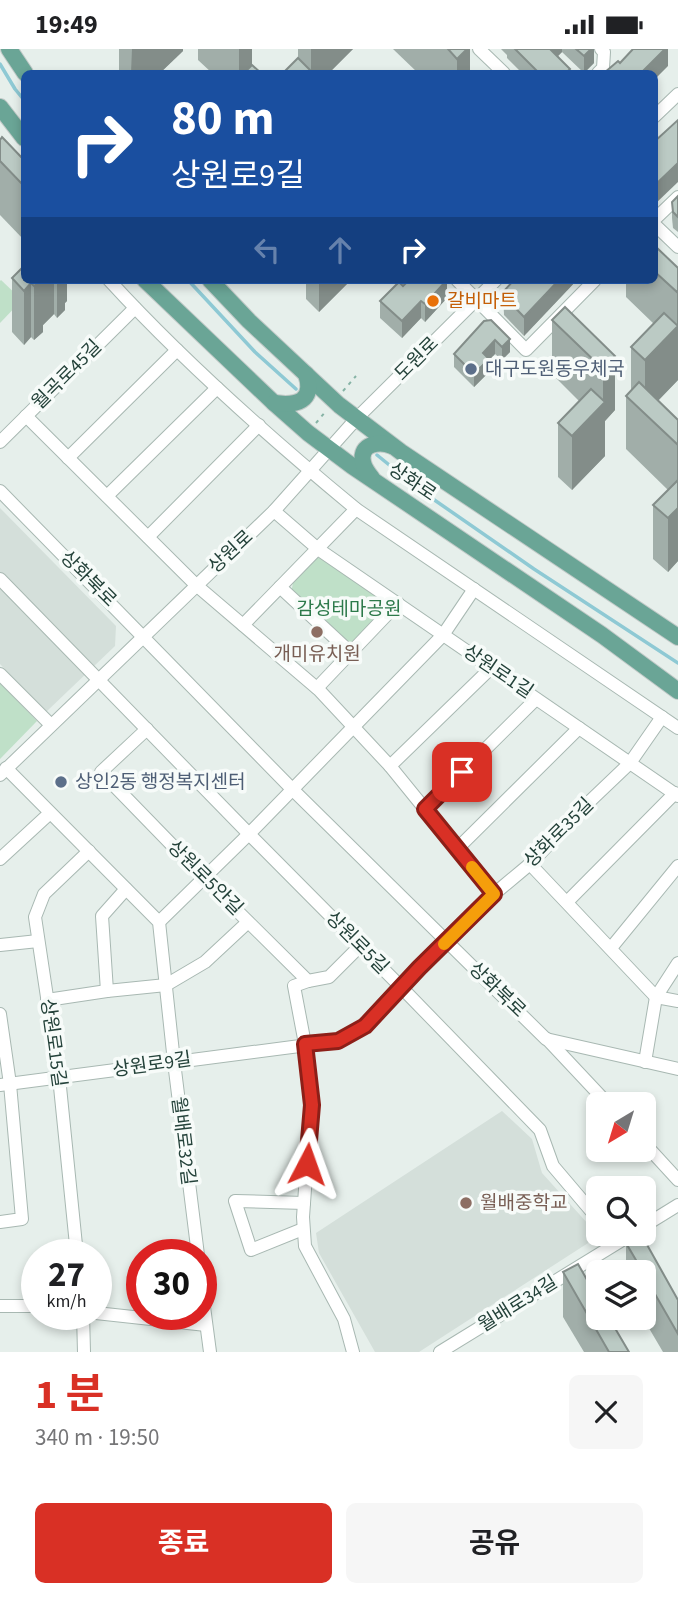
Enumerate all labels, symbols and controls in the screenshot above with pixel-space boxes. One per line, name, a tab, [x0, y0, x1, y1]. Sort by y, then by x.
text: 19:49	[35, 6, 98, 43]
text: 80 m	[171, 84, 275, 154]
icon: right	[56, 98, 147, 189]
text: 상원로9길	[171, 153, 305, 199]
icon: left	[248, 231, 286, 269]
icon: ahead	[321, 231, 359, 269]
icon: right	[394, 231, 432, 269]
place label: 갈비마트	[447, 288, 517, 315]
marker: 갈비마트	[425, 293, 441, 309]
street label: 도원로	[389, 331, 445, 387]
street label: 월곡로45길	[26, 334, 108, 416]
place label: 대구도원동우체국	[485, 356, 625, 383]
marker: 대구도원동우체국	[463, 361, 479, 377]
street label: 상화로	[383, 456, 441, 508]
street label: 상원로	[203, 524, 259, 580]
street label: 상화북로	[54, 545, 122, 613]
park label: 감성테마공원	[297, 596, 401, 623]
marker: 개미유치원	[309, 624, 325, 640]
street label: 상원로1길	[458, 639, 538, 705]
place label: 개미유치원	[273, 641, 361, 668]
pin	[432, 742, 492, 802]
icon: arrive	[443, 753, 481, 791]
place label: 상인2동 행정복지센터	[75, 769, 246, 796]
marker: 상인2동 행정복지센터	[53, 774, 69, 790]
street label: 상화로35길	[518, 792, 600, 874]
street label: 상원로5안길	[161, 834, 249, 922]
street label: 상원로5길	[319, 905, 395, 981]
street label: 상화북로	[462, 956, 532, 1024]
street label: 상원로15길	[33, 997, 73, 1089]
street label: 상원로9길	[111, 1046, 193, 1084]
north arrow	[586, 1092, 656, 1162]
map controls	[586, 1092, 656, 1330]
street label: 월배로32길	[164, 1095, 202, 1187]
position arrow	[270, 1127, 344, 1201]
button: search	[586, 1176, 656, 1246]
place label: 월배중학교	[480, 1190, 567, 1217]
marker: 월배중학교	[458, 1195, 474, 1211]
speed limit sign: 30	[126, 1239, 217, 1330]
text: 27	[48, 1250, 85, 1300]
button: layers	[586, 1260, 656, 1330]
street label: 월배로34길	[473, 1269, 563, 1339]
text: km/h	[47, 1289, 86, 1314]
text: 1 분	[35, 1365, 104, 1425]
button: close	[569, 1375, 643, 1449]
text: 340 m · 19:50	[35, 1421, 159, 1454]
button: 종료	[35, 1503, 332, 1583]
button: 공유	[346, 1503, 643, 1583]

